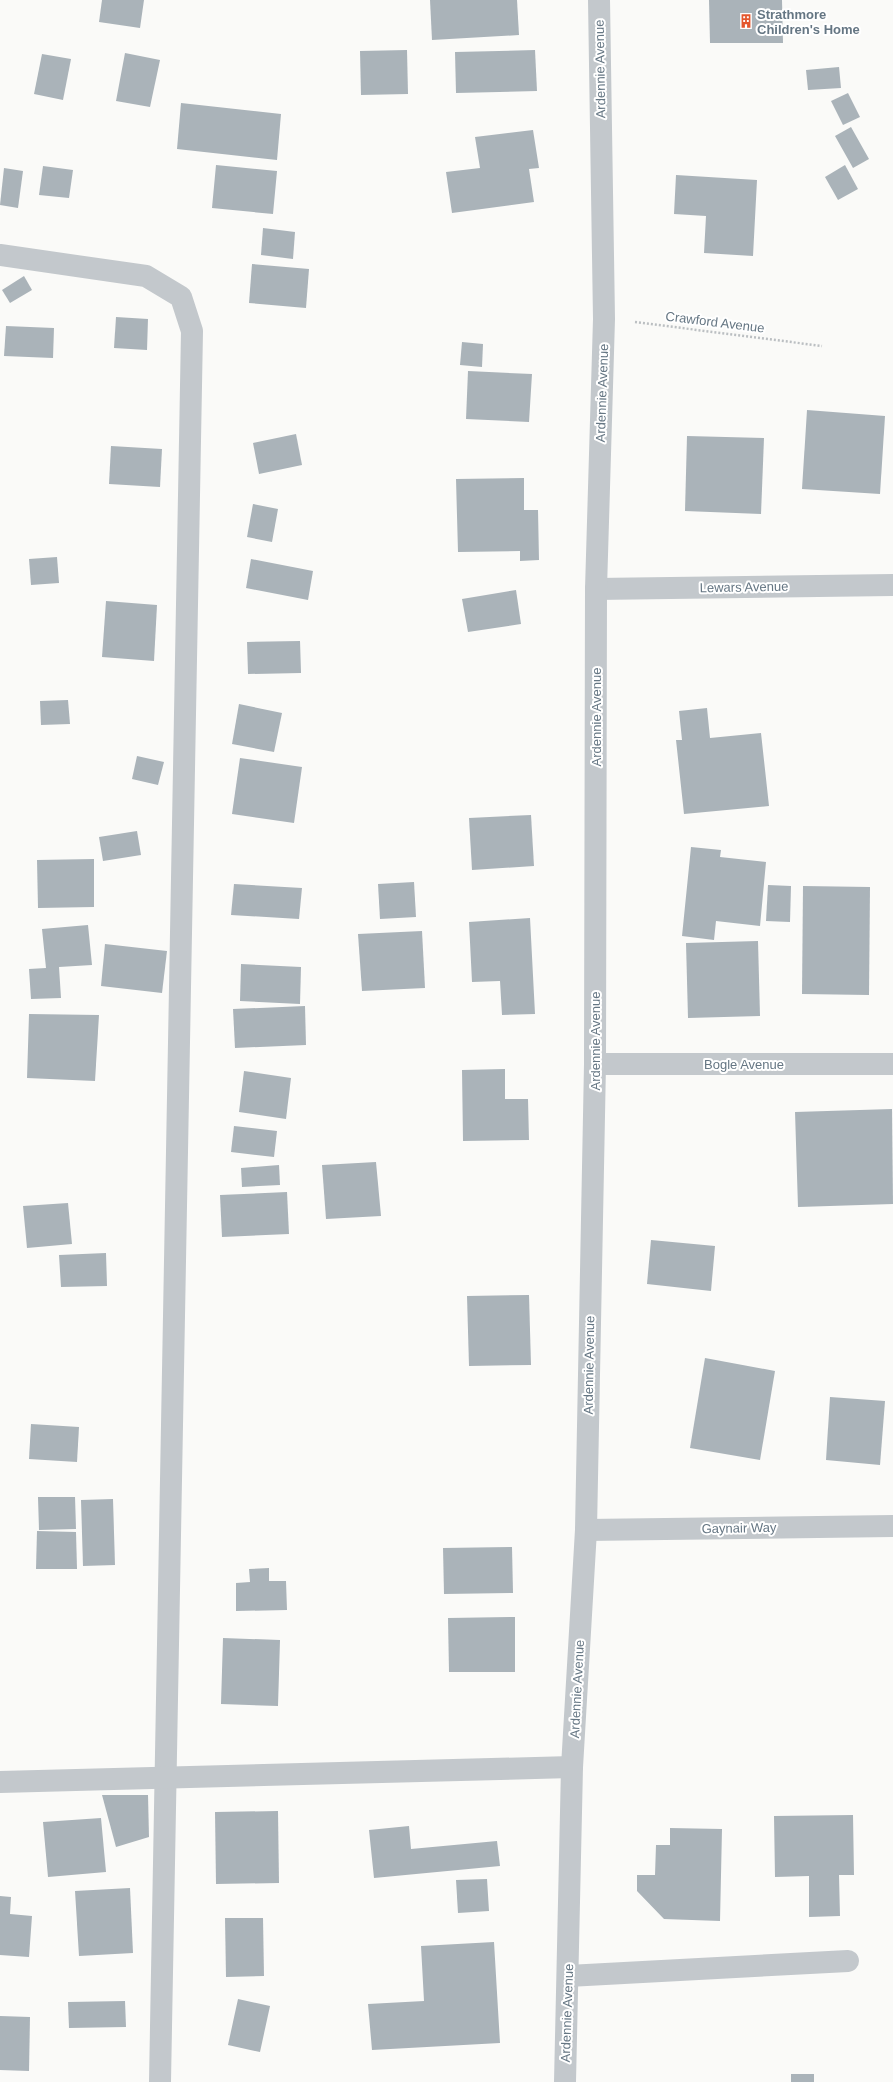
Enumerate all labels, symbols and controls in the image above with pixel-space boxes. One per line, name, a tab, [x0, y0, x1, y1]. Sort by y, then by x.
place label: Strathmore Children's Home	[757, 7, 860, 37]
building icon: Strathmore Children's Home	[738, 13, 754, 29]
street label: Ardennie Avenue	[592, 19, 608, 119]
street label: Crawford Avenue	[665, 308, 765, 336]
street label: Ardennie Avenue	[593, 343, 611, 443]
street label: Lewars Avenue	[700, 579, 788, 595]
street label: Ardennie Avenue	[589, 668, 604, 766]
street label: Ardennie Avenue	[588, 992, 603, 1090]
street label: Bogle Avenue	[704, 1057, 784, 1072]
street label: Ardennie Avenue	[581, 1315, 597, 1415]
street label: Gaynair Way	[702, 1520, 777, 1536]
street label: Ardennie Avenue	[567, 1639, 587, 1739]
street label: Ardennie Avenue	[558, 1963, 576, 2063]

